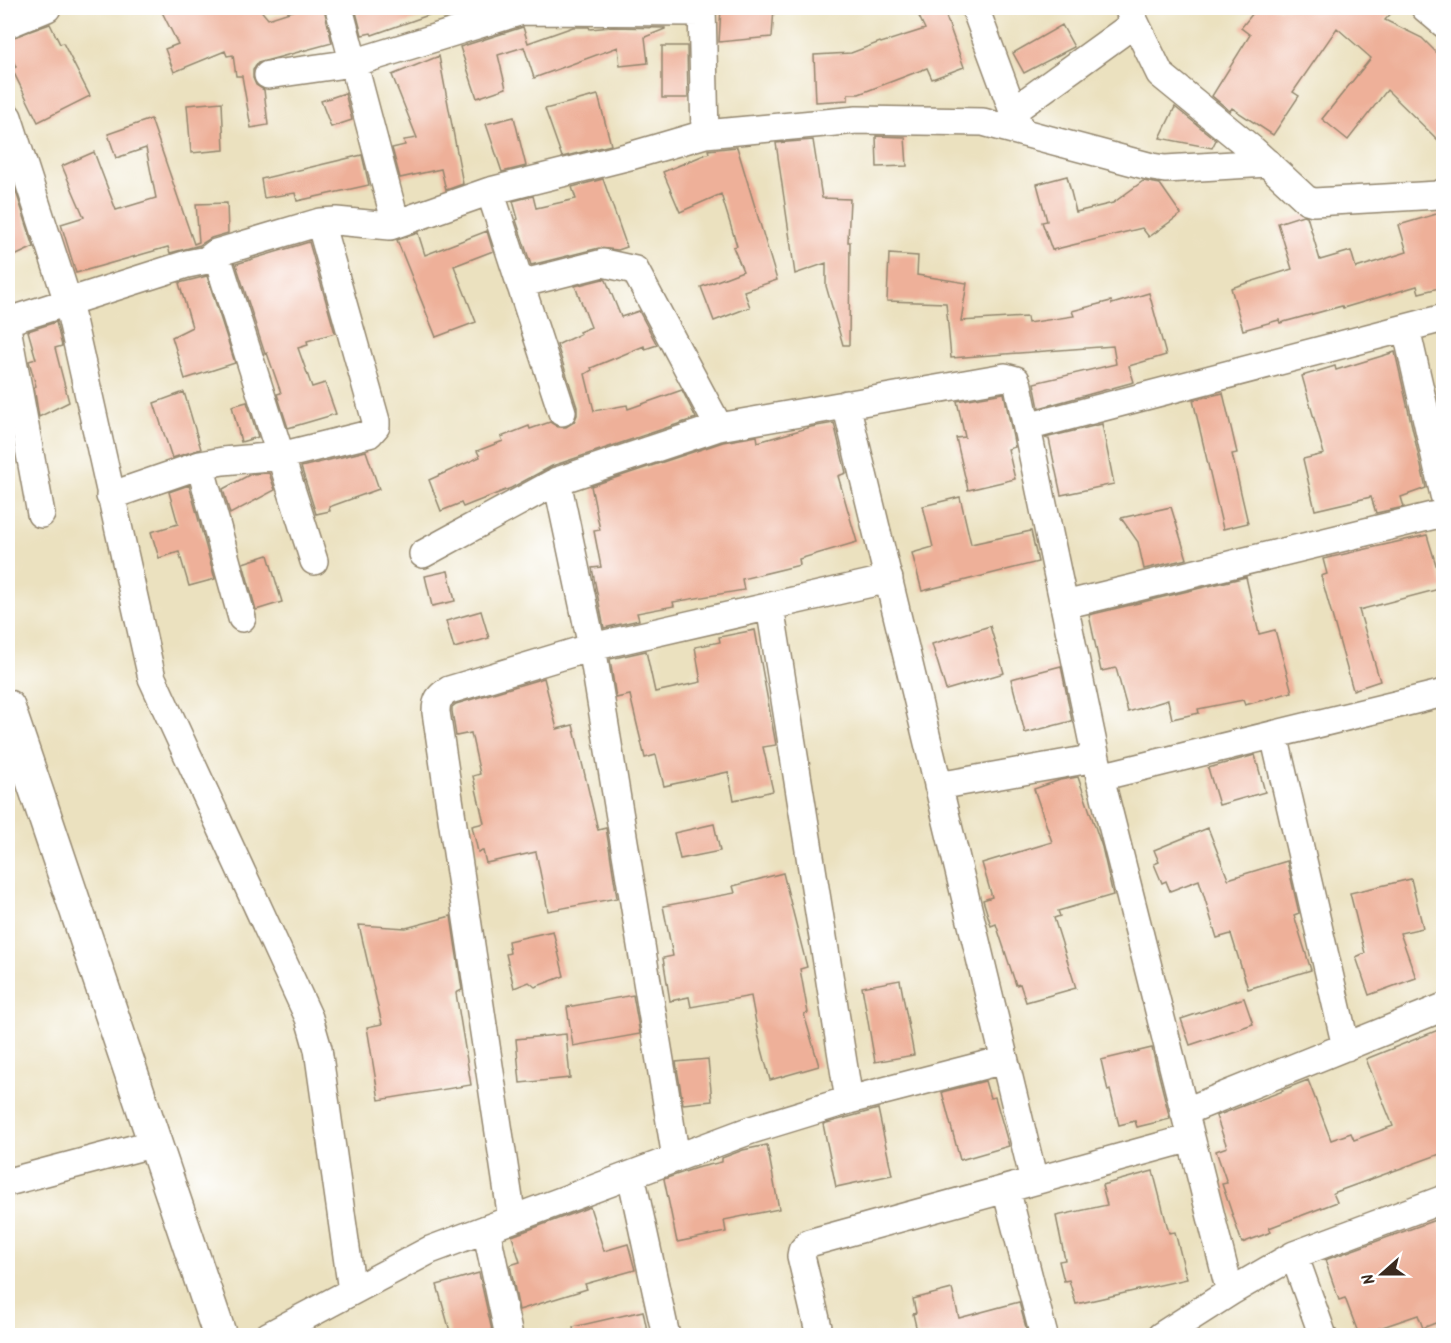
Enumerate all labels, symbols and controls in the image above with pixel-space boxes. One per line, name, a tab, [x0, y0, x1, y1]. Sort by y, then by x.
north arrow	[1352, 1244, 1412, 1304]
text: N	[1356, 1270, 1383, 1288]

